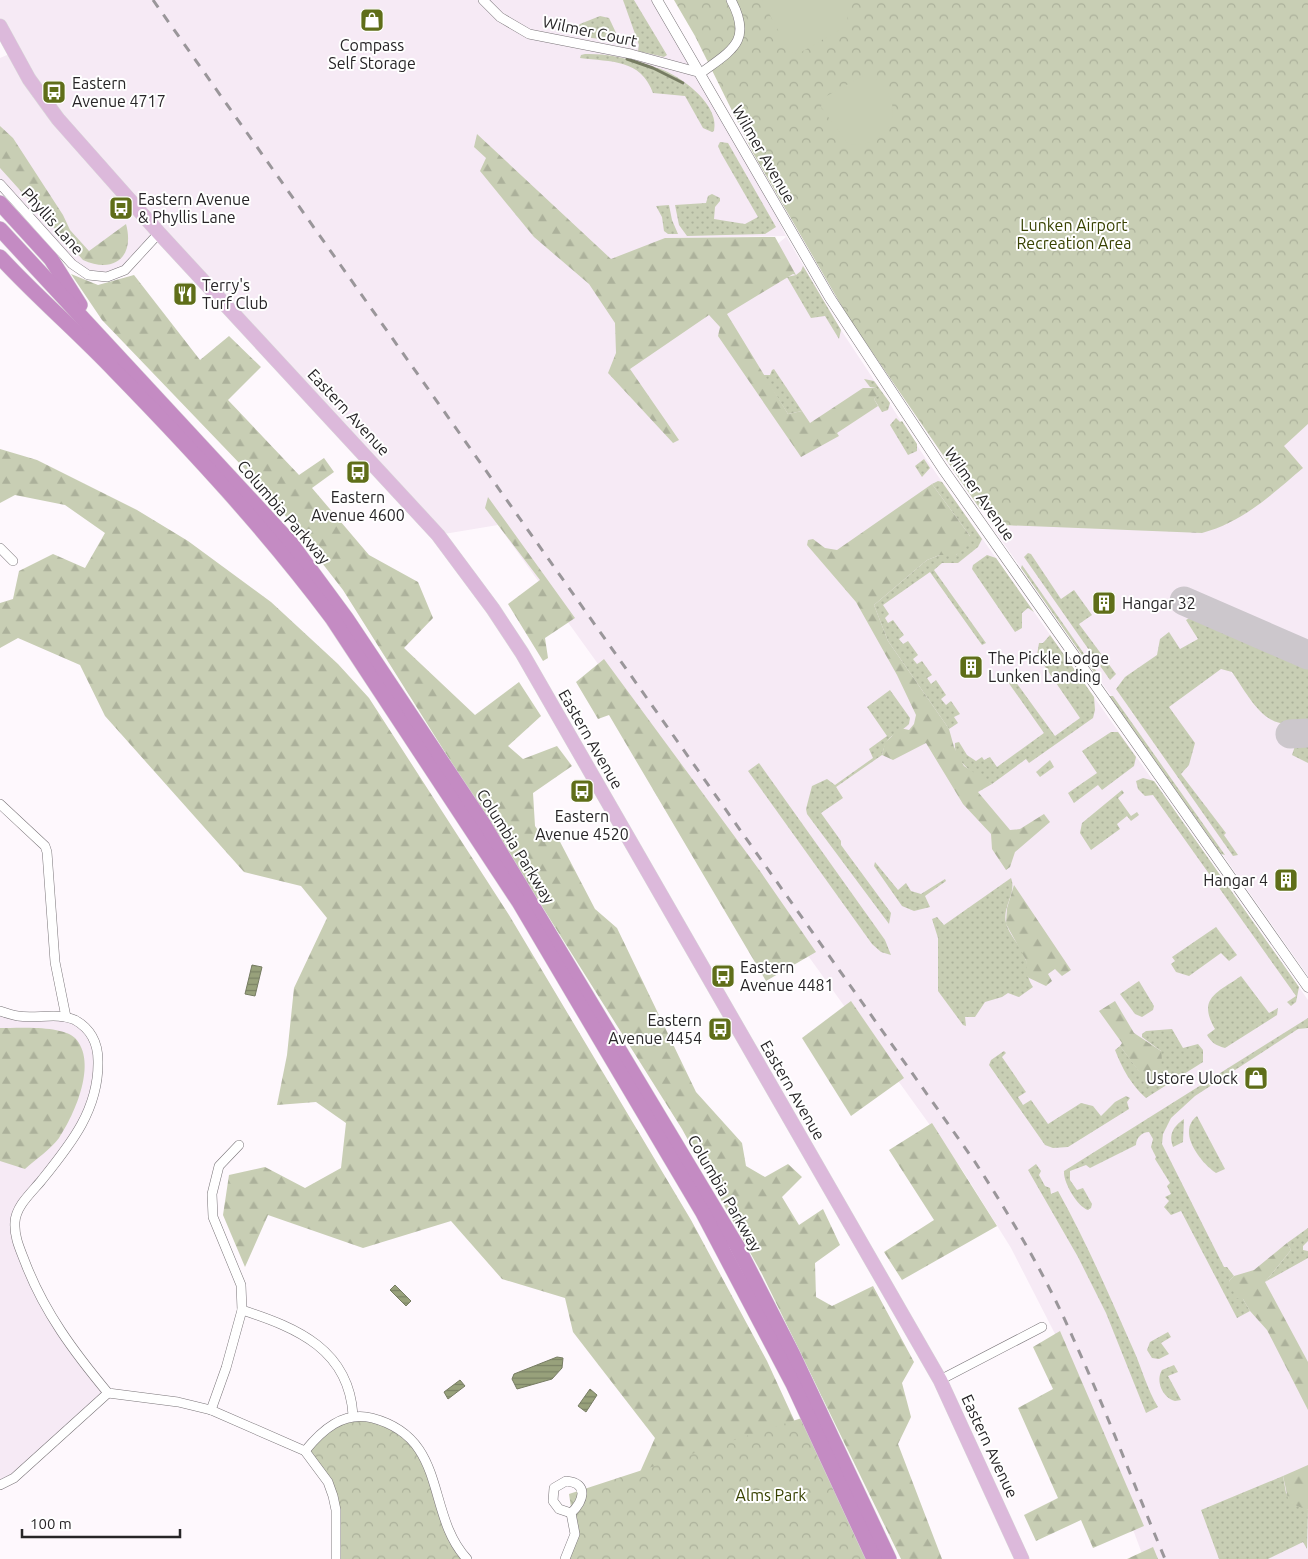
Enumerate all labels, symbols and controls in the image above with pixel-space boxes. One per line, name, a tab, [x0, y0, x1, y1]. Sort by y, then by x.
shop icon: Compass Self Storage	[359, 7, 385, 33]
street label: Wilmer Court	[541, 12, 640, 50]
place label: Compass Self Storage	[328, 36, 416, 72]
place label: Eastern Avenue 4717	[72, 74, 166, 110]
bus stop icon: Eastern Avenue 4717	[41, 79, 67, 105]
street label: Wilmer Avenue	[729, 102, 799, 206]
street label: Phyllis Lane	[18, 184, 88, 258]
place label: Eastern Avenue & Phyllis Lane	[138, 190, 250, 226]
bus stop icon: Eastern Avenue & Phyllis Lane	[108, 195, 134, 221]
park label: Lunken Airport Recreation Area	[1016, 216, 1132, 252]
place label: Terry's Turf Club	[202, 276, 268, 312]
restaurant icon: Terry's Turf Club	[172, 281, 198, 307]
street label: Eastern Avenue	[304, 365, 394, 459]
street label: Wilmer Avenue	[941, 444, 1019, 544]
street label: Columbia Parkway	[234, 456, 334, 568]
bus stop icon: Eastern Avenue 4600	[345, 459, 371, 485]
place label: Eastern Avenue 4600	[311, 488, 405, 524]
building icon: Hangar 32	[1091, 590, 1117, 616]
place label: Hangar 32	[1122, 594, 1196, 612]
place label: The Pickle Lodge Lunken Landing	[988, 649, 1109, 685]
building icon: The Pickle Lodge Lunken Landing	[958, 654, 984, 680]
street label: Eastern Avenue	[555, 686, 627, 792]
bus stop icon: Eastern Avenue 4520	[569, 778, 595, 804]
street label: Columbia Parkway	[474, 785, 559, 907]
place label: Eastern Avenue 4520	[535, 807, 629, 843]
building icon: Hangar 4	[1273, 867, 1299, 893]
place label: Hangar 4	[1203, 871, 1268, 889]
place label: Eastern Avenue 4481	[740, 958, 834, 994]
bus stop icon: Eastern Avenue 4481	[710, 963, 736, 989]
place label: Eastern Avenue 4454	[608, 1011, 702, 1047]
bus stop icon: Eastern Avenue 4454	[707, 1016, 733, 1042]
street label: Eastern Avenue	[757, 1037, 829, 1143]
shop icon: Ustore Ulock	[1243, 1065, 1269, 1091]
place label: Ustore Ulock	[1146, 1069, 1238, 1087]
street label: Columbia Parkway	[684, 1132, 766, 1255]
street label: Eastern Avenue	[958, 1391, 1022, 1501]
park label: Alms Park	[736, 1486, 806, 1504]
scale bar	[22, 1506, 180, 1538]
text: 100 m	[30, 1515, 72, 1532]

